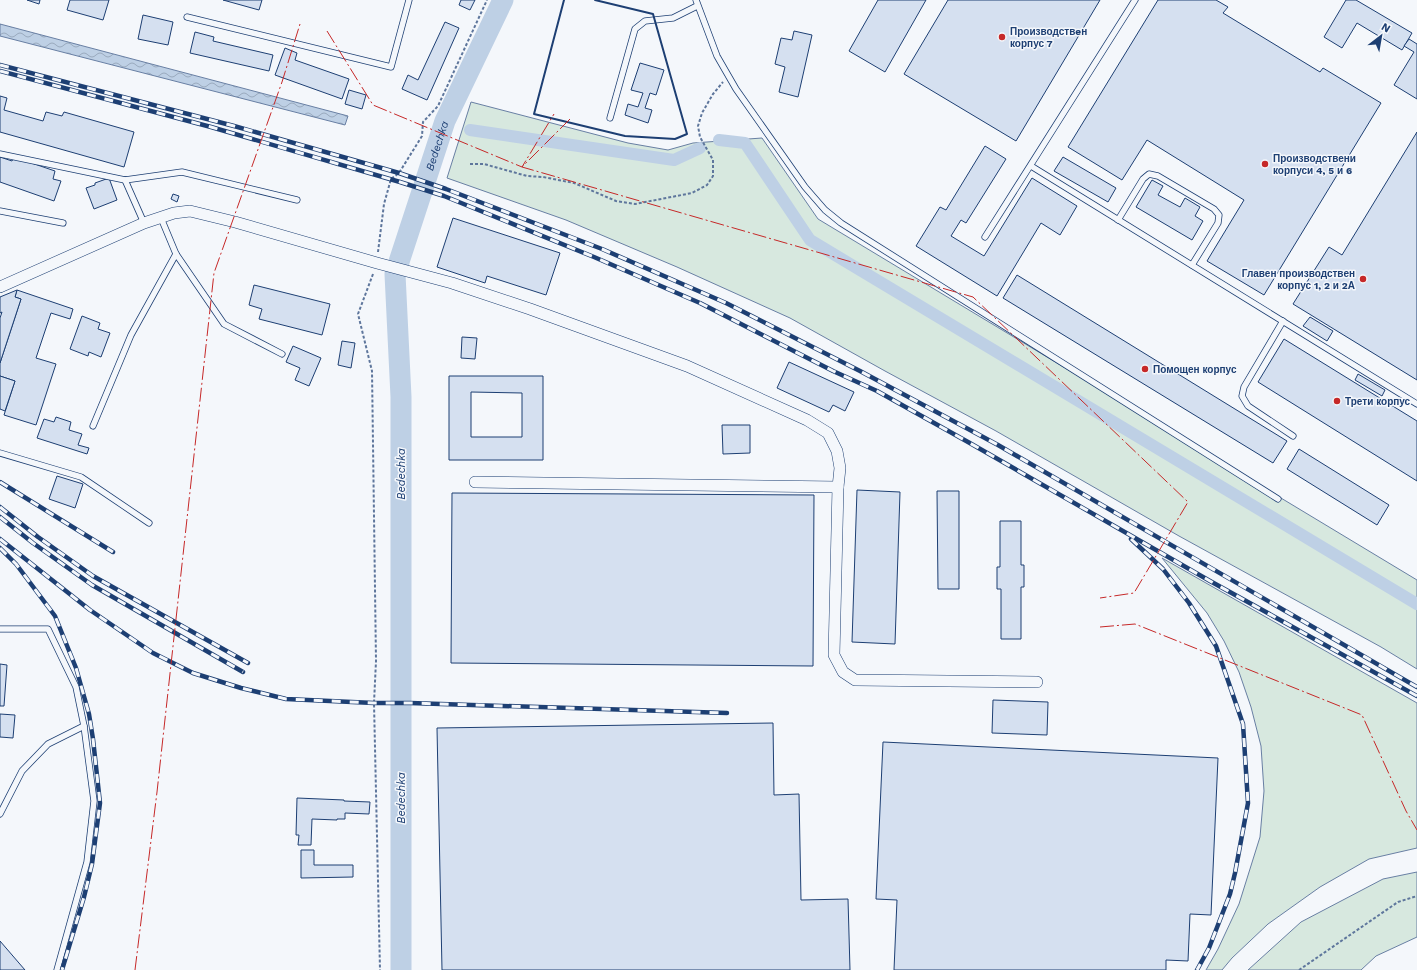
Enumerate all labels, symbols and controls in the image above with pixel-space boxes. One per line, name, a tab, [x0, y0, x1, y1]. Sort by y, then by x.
north arrow	[1361, 16, 1401, 56]
text: N	[1379, 20, 1393, 36]
place label: Производствeн корпус 7	[1010, 26, 1087, 49]
marker: Производствeн корпус 7	[997, 32, 1007, 42]
water label: Bedechka	[423, 119, 452, 172]
place label: Производствени корпуси 4, 5 и 6	[1273, 153, 1356, 176]
marker: Производствени корпуси 4, 5 и 6	[1260, 159, 1270, 169]
place label: Главен производствен корпус 1, 2 и 2А	[1242, 268, 1355, 291]
marker: Главен производствен корпус 1, 2 и 2А	[1358, 274, 1368, 284]
marker: Помощен корпус	[1140, 364, 1150, 374]
place label: Помощен корпус	[1153, 364, 1237, 375]
marker: Трети корпус	[1332, 396, 1342, 406]
place label: Трети корпус	[1345, 396, 1411, 407]
water label: Bedechka	[395, 448, 408, 500]
water label: Bedechka	[395, 772, 408, 824]

